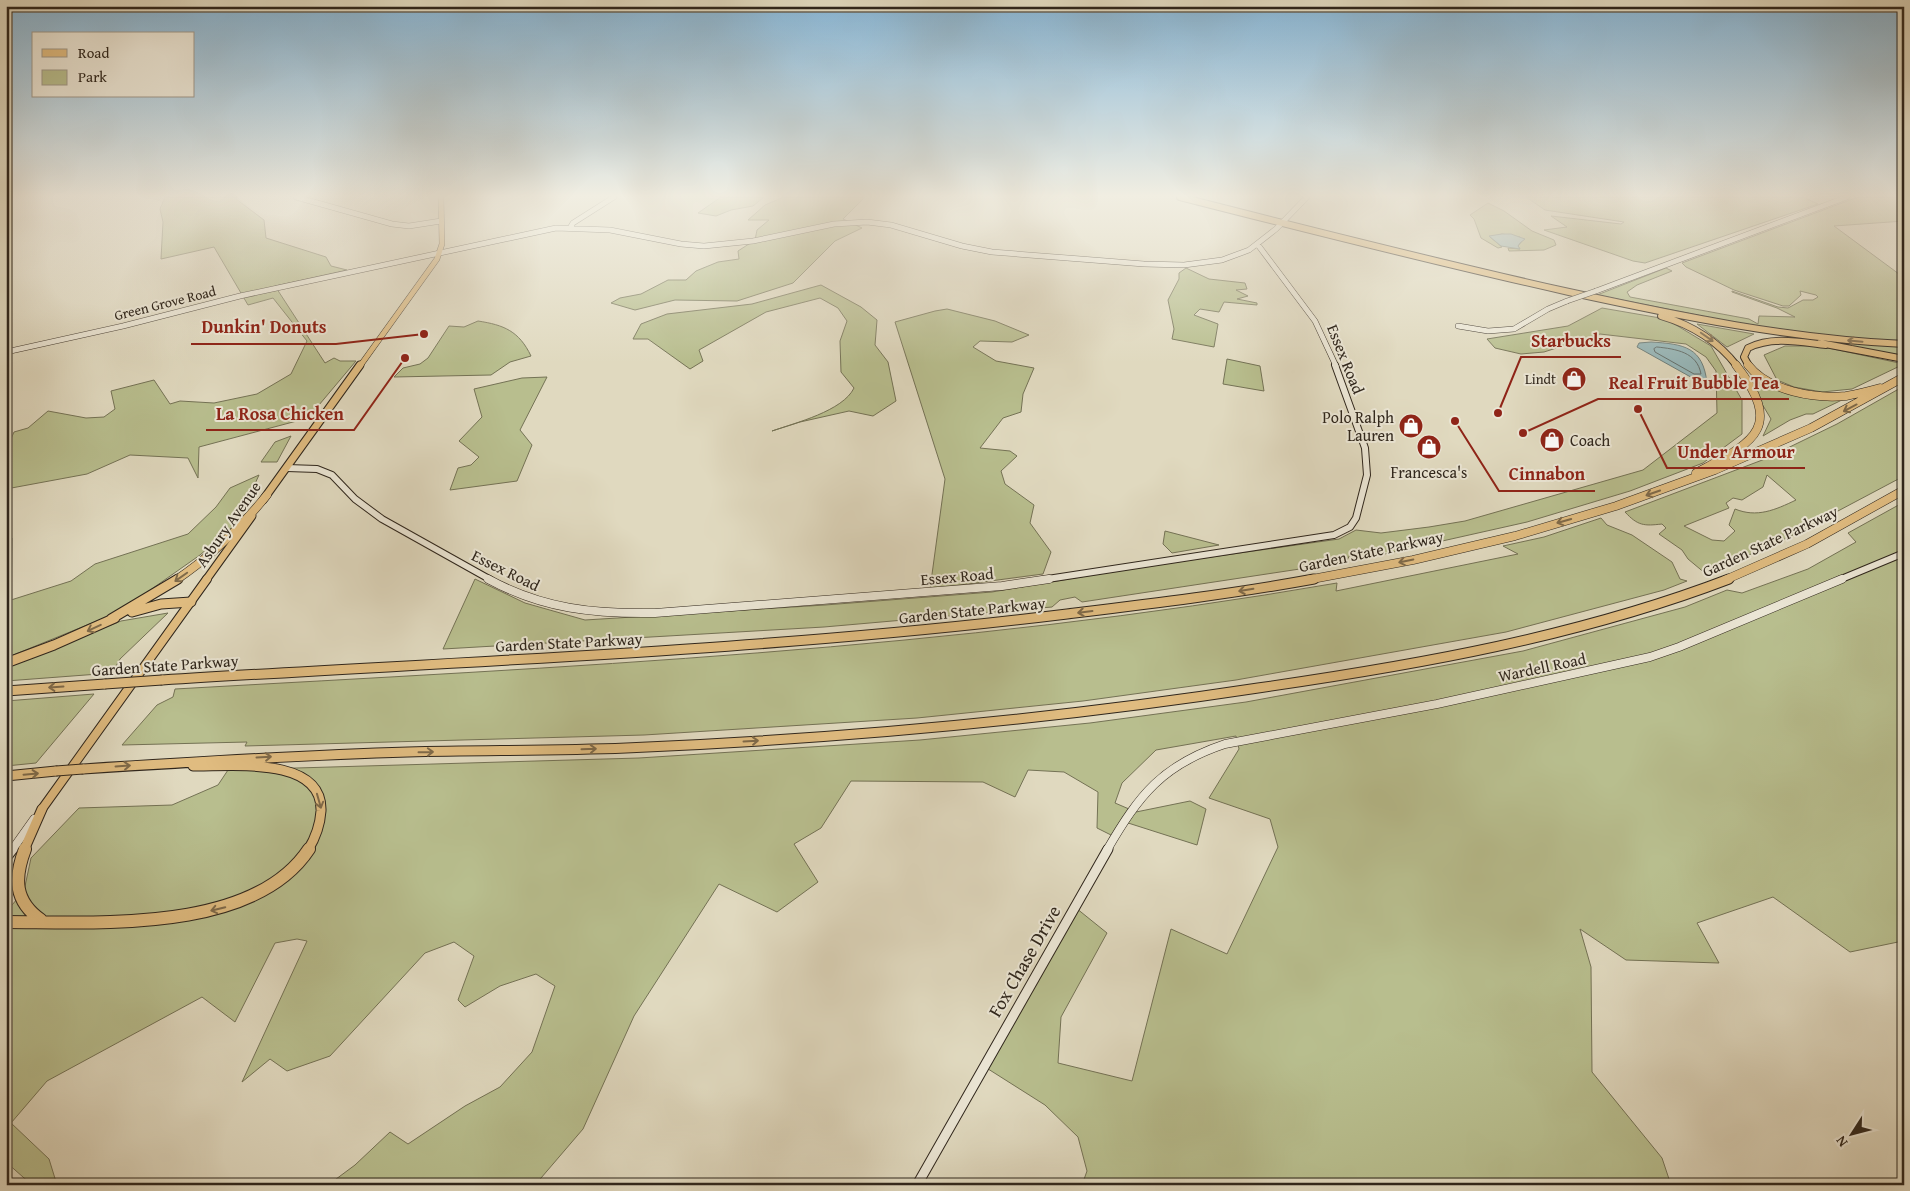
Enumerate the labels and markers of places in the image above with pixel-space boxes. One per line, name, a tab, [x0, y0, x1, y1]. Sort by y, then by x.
callout: Dunkin' Donuts	[191, 311, 336, 344]
callout: Starbucks	[1521, 324, 1621, 357]
shop icon: Lindt	[1561, 366, 1587, 392]
callout: Real Fruit Bubble Tea	[1598, 366, 1789, 399]
place label: Lindt	[1525, 369, 1556, 389]
callout: La Rosa Chicken	[206, 397, 354, 430]
place label: Polo Ralph Lauren	[1322, 405, 1394, 447]
shop icon: Polo Ralph Lauren	[1398, 413, 1424, 439]
shop icon: Coach	[1539, 427, 1565, 453]
place label: Coach	[1570, 428, 1610, 452]
shop icon: Francesca's	[1416, 434, 1442, 460]
callout: Under Armour	[1667, 435, 1805, 468]
callout: Cinnabon	[1499, 458, 1595, 491]
place label: Francesca's	[1391, 460, 1467, 484]

